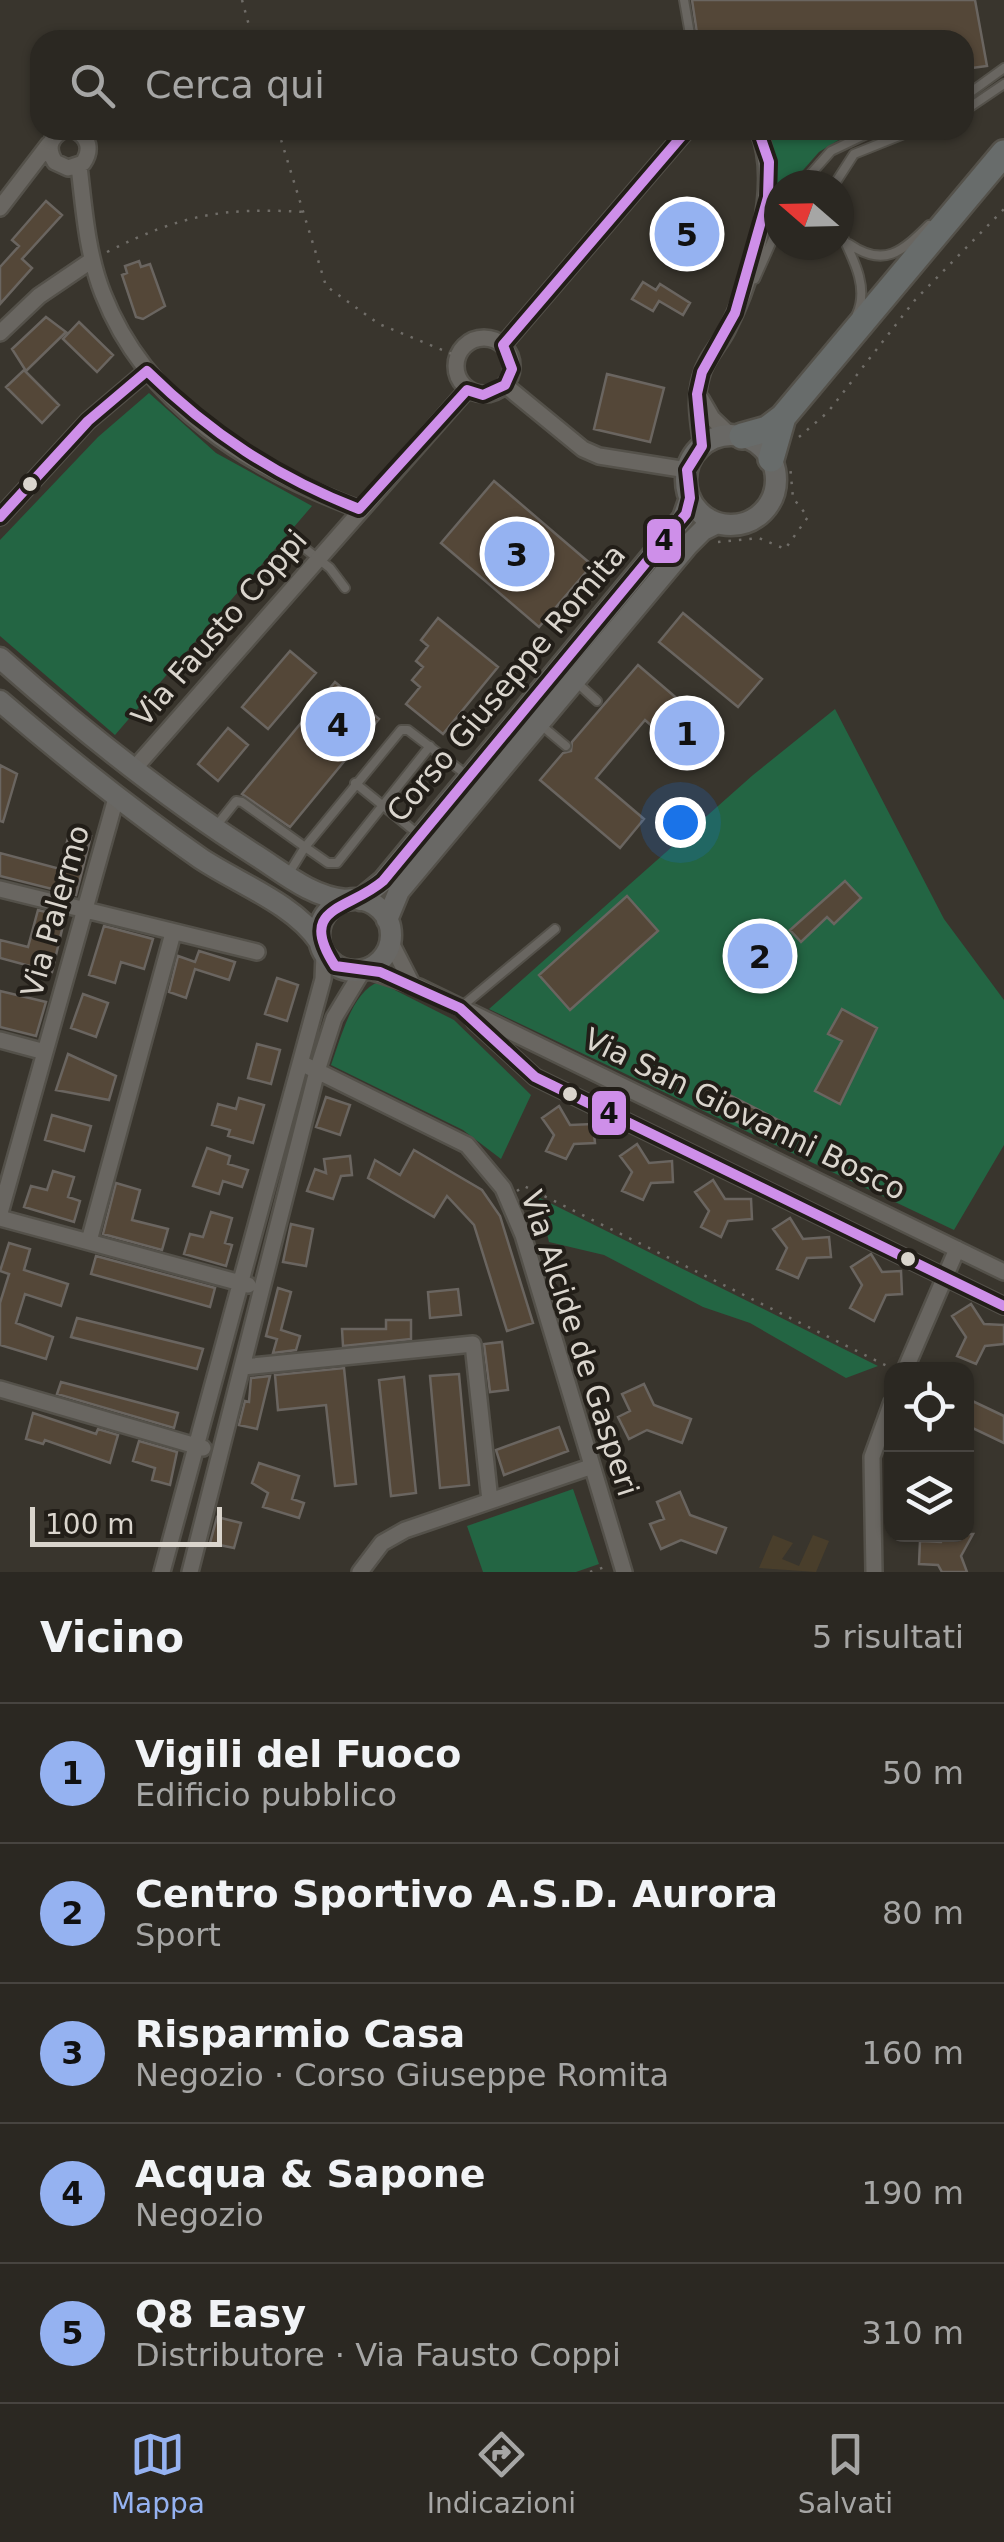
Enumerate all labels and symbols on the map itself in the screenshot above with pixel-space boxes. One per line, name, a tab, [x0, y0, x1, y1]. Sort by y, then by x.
north arrow	[764, 170, 854, 260]
pin: 5	[654, 196, 720, 272]
unlabelled marker	[20, 474, 40, 494]
pin: 3	[484, 516, 550, 592]
line badge: 4	[645, 517, 683, 565]
street label: Via Fausto Coppi	[124, 523, 314, 733]
text: 4	[654, 524, 674, 557]
street label: Corso Giuseppe Romita	[380, 537, 632, 829]
pin: 4	[306, 686, 370, 762]
pin: 1	[654, 696, 720, 770]
your location	[655, 797, 706, 848]
street label: Via Palermo	[14, 821, 96, 1001]
pin: 2	[728, 918, 792, 994]
street label: Via San Giovanni Bosco	[578, 1021, 912, 1207]
unlabelled marker	[560, 1084, 580, 1104]
line badge: 4	[590, 1089, 628, 1137]
text: 4	[599, 1097, 619, 1130]
street label: Via Alcide de Gasperi	[514, 1186, 646, 1500]
unlabelled marker	[898, 1249, 918, 1269]
scale bar	[30, 1502, 222, 1546]

